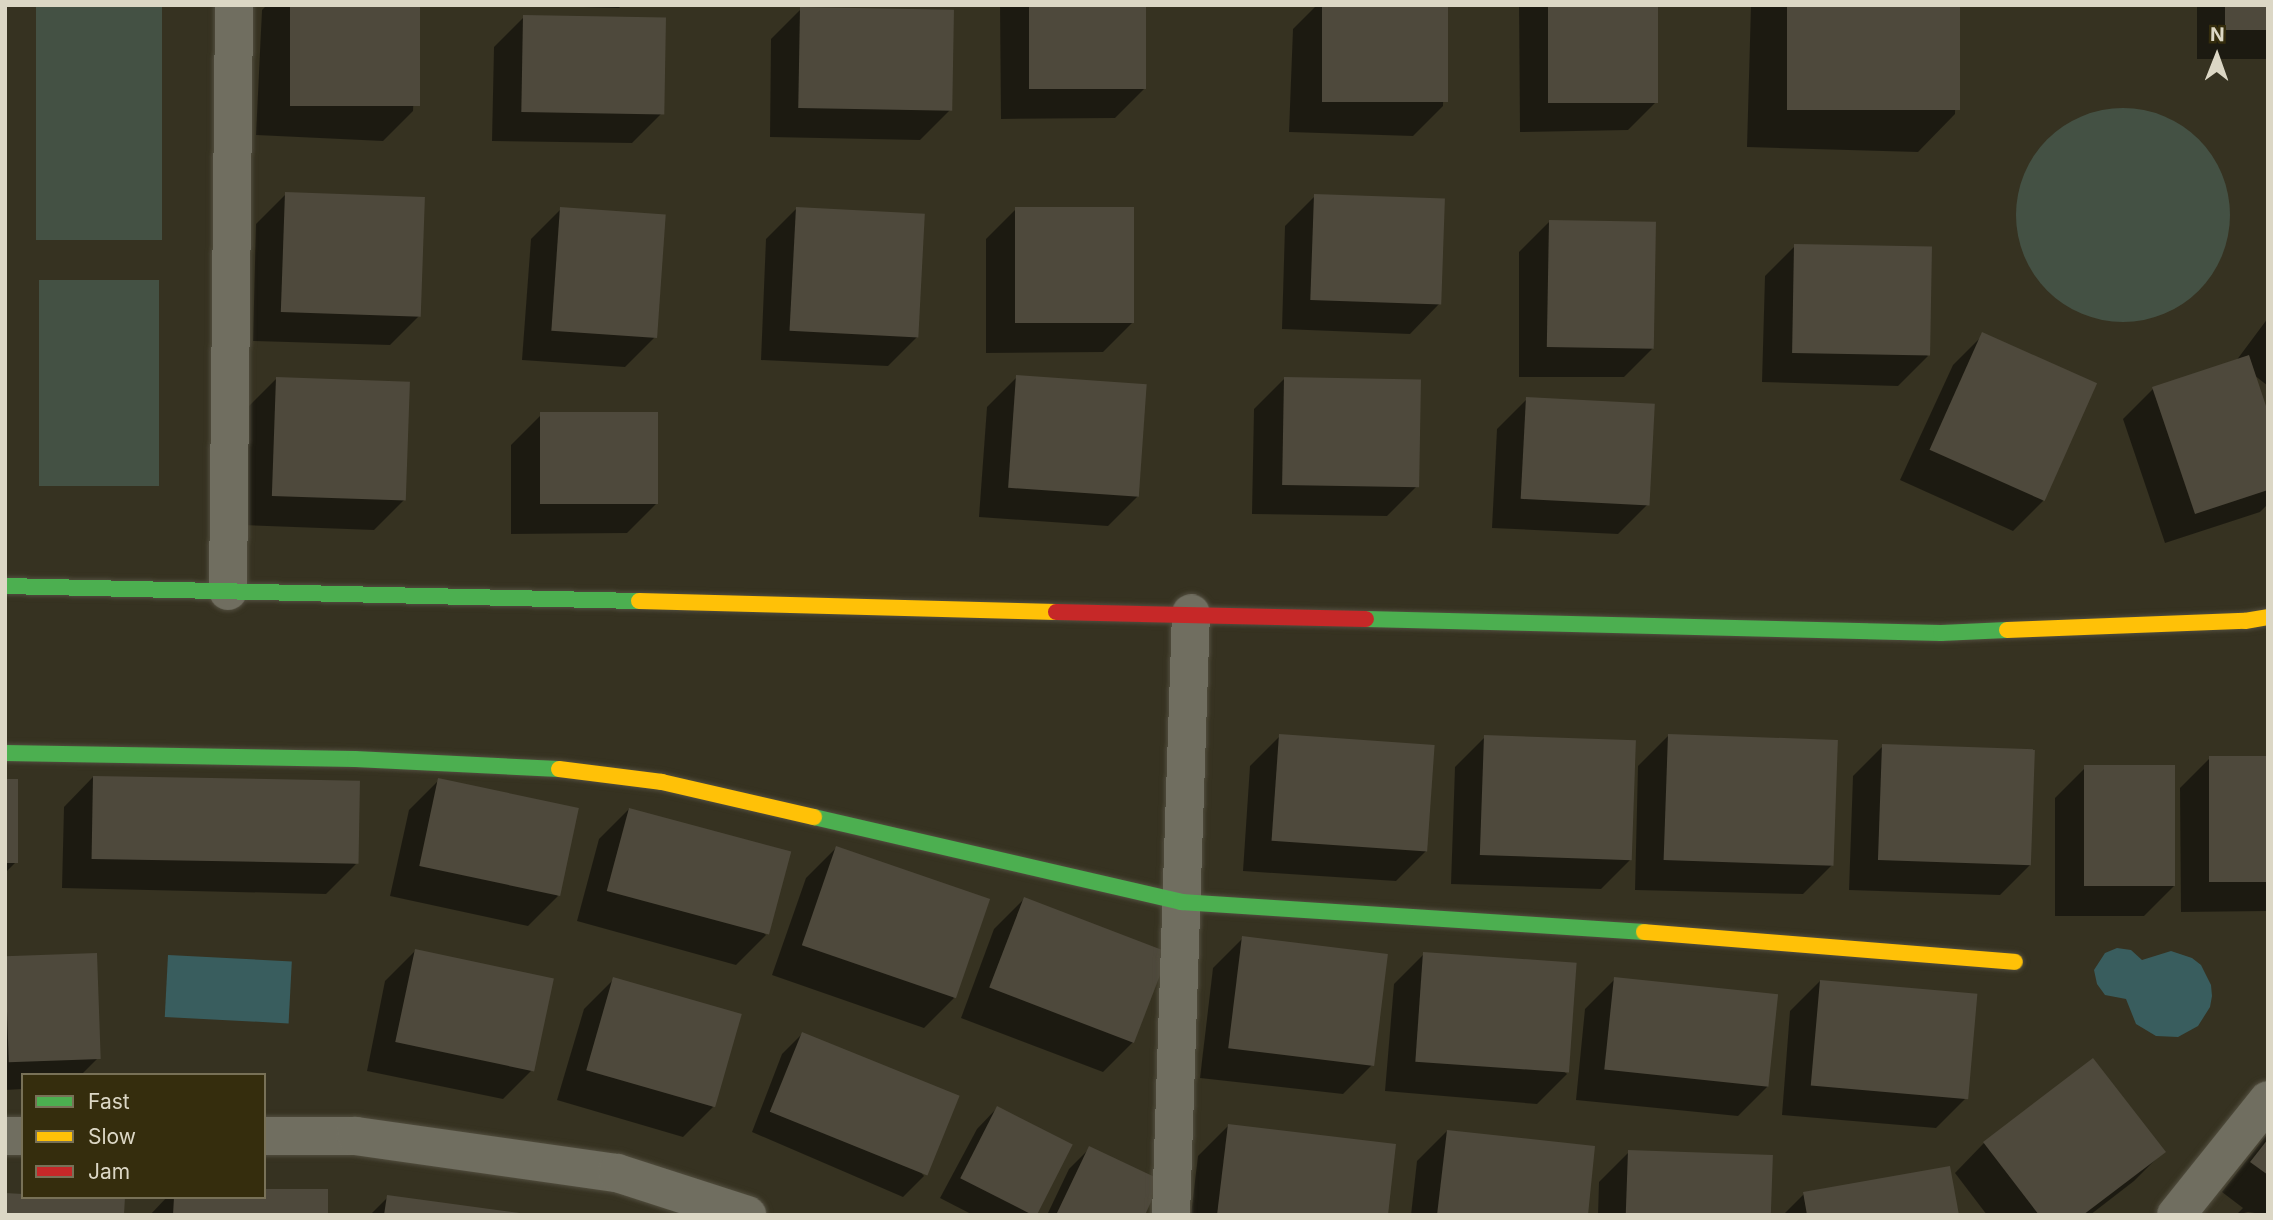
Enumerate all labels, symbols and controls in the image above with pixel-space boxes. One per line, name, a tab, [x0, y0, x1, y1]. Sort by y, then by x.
north arrow	[2182, 21, 2252, 91]
text: N	[2210, 23, 2225, 46]
legend	[21, 1073, 266, 1199]
text: Fast	[88, 1089, 130, 1114]
text: Slow	[88, 1124, 136, 1149]
text: Jam	[88, 1159, 130, 1184]

